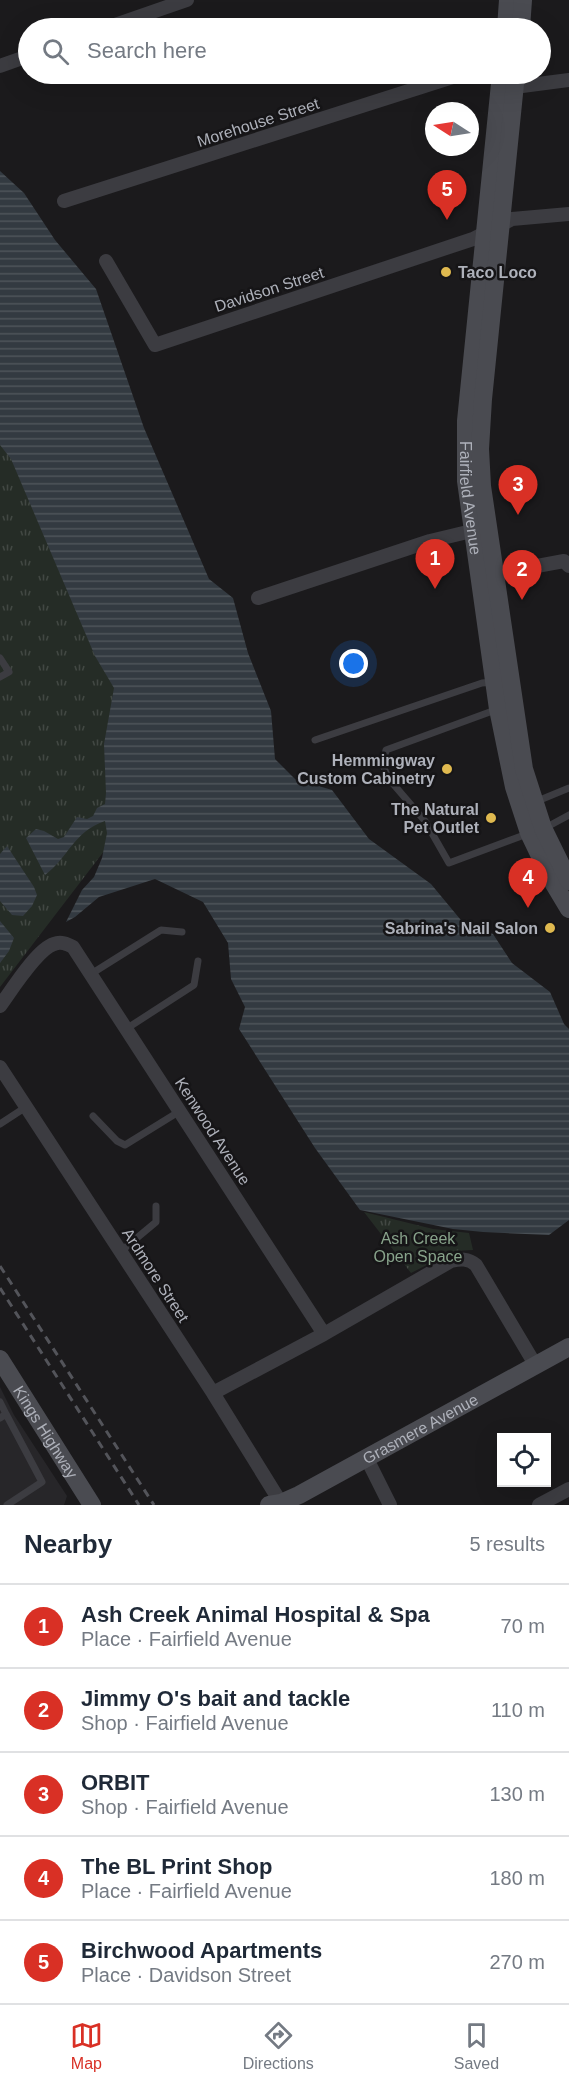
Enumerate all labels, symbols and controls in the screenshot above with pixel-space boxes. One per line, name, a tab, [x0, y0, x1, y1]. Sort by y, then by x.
search box	[18, 18, 551, 84]
icon: search	[39, 35, 72, 68]
text: Search here	[87, 38, 207, 63]
street label: Morehouse Street	[195, 95, 322, 150]
north arrow	[425, 102, 479, 156]
pin: 5	[428, 170, 466, 220]
street label: Davidson Street	[212, 264, 326, 315]
place label: Taco Loco	[458, 264, 537, 281]
marker: Taco Loco	[439, 265, 453, 279]
street label: Fairfield Avenue	[456, 441, 484, 556]
pin: 3	[498, 466, 538, 515]
pin: 1	[416, 540, 454, 589]
pin: 2	[502, 550, 542, 600]
your location	[339, 649, 368, 678]
place label: Hemmingway Custom Cabinetry	[297, 752, 435, 787]
marker: Hemmingway Custom Cabinetry	[440, 762, 454, 776]
place label: The Natural Pet Outlet	[391, 801, 480, 836]
marker: The Natural Pet Outlet	[484, 811, 498, 825]
pin: 4	[508, 858, 548, 908]
place label: Sabrina's Nail Salon	[385, 920, 538, 937]
marker: Sabrina's Nail Salon	[543, 921, 557, 935]
street label: Kenwood Avenue	[172, 1075, 254, 1188]
street label: Ardmore Street	[119, 1225, 193, 1326]
park label: Ash Creek Open Space	[374, 1230, 463, 1265]
street label: Kings Highway	[10, 1383, 81, 1481]
street label: Grasmere Avenue	[360, 1391, 481, 1467]
map controls	[497, 1433, 551, 1487]
button: locate	[497, 1433, 551, 1487]
text: Nearby	[24, 1529, 112, 1559]
text: 5 results	[469, 1533, 545, 1555]
text: Ash Creek Animal Hospital & Spa	[81, 1602, 430, 1627]
text: 1	[38, 1615, 49, 1637]
text: 70 m	[501, 1615, 545, 1637]
text: Place · Fairfield Avenue	[81, 1628, 292, 1650]
text: Jimmy O's bait and tackle	[81, 1686, 350, 1711]
text: 2	[38, 1699, 49, 1721]
text: 110 m	[491, 1699, 545, 1721]
text: Shop · Fairfield Avenue	[81, 1712, 289, 1734]
text: ORBIT	[81, 1770, 149, 1795]
text: 3	[38, 1783, 49, 1805]
text: 130 m	[489, 1783, 545, 1805]
text: Shop · Fairfield Avenue	[81, 1796, 289, 1818]
text: The BL Print Shop	[81, 1854, 272, 1879]
text: 4	[38, 1867, 49, 1889]
text: 180 m	[489, 1867, 545, 1889]
text: Place · Fairfield Avenue	[81, 1880, 292, 1902]
text: Birchwood Apartments	[81, 1938, 322, 1963]
text: 5	[38, 1951, 49, 1973]
text: 270 m	[489, 1951, 545, 1973]
text: Place · Davidson Street	[81, 1964, 291, 1986]
tab: Map	[70, 2019, 103, 2073]
tab: Directions	[243, 2019, 314, 2073]
tab: Saved	[454, 2019, 499, 2073]

